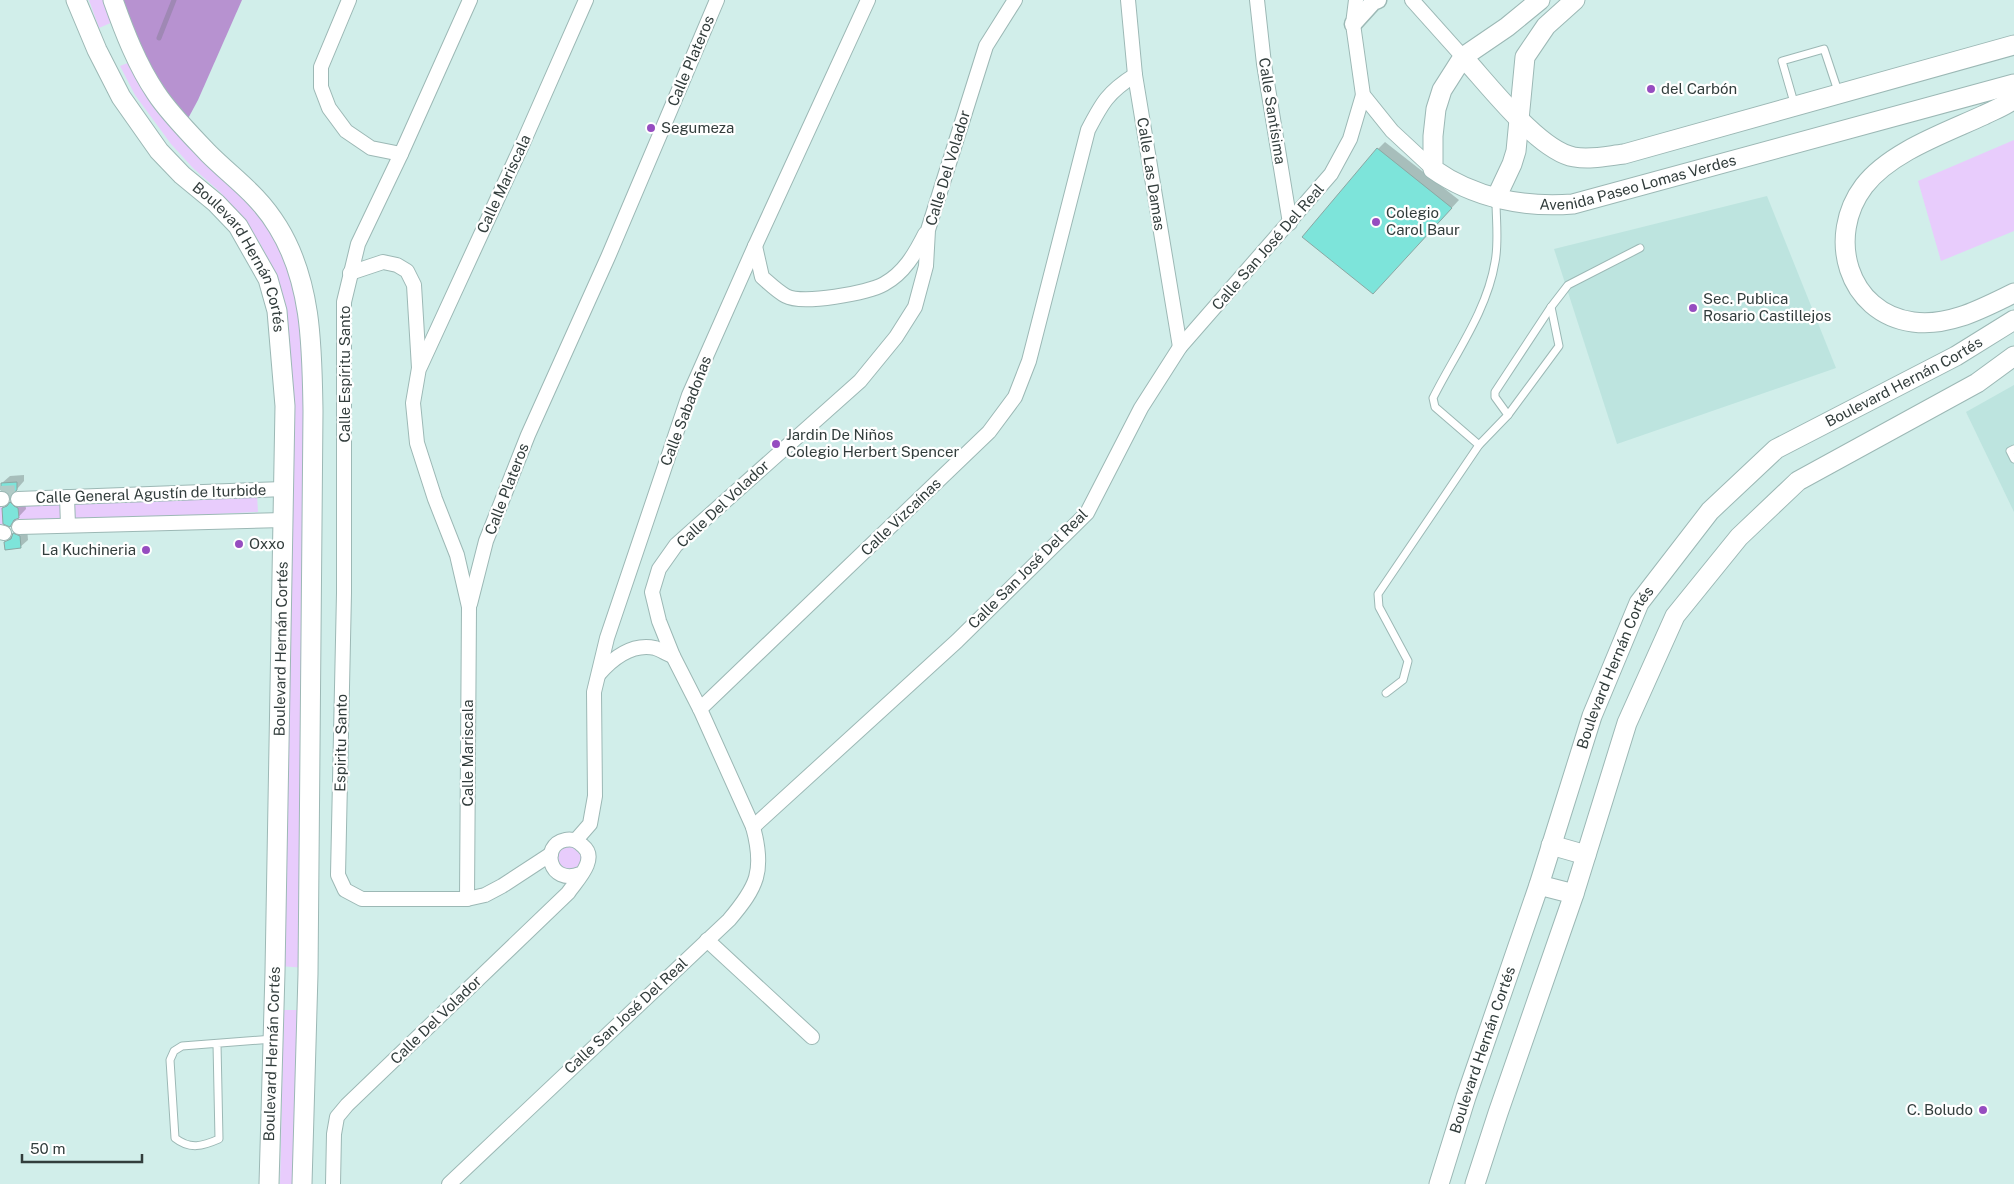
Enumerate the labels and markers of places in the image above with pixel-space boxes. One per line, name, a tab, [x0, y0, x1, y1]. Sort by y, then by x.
place label: del Carbón	[1661, 80, 1737, 97]
marker: del Carbón	[1645, 83, 1657, 95]
place label: Segumeza	[661, 119, 734, 136]
marker: Segumeza	[645, 122, 657, 134]
place label: Colegio Carol Baur	[1386, 204, 1460, 238]
marker: Colegio Carol Baur	[1370, 216, 1382, 228]
place label: Sec. Publica Rosario Castillejos	[1703, 290, 1831, 324]
marker: Sec. Publica Rosario Castillejos	[1687, 302, 1699, 314]
place label: Jardin De Niños Colegio Herbert Spencer	[786, 426, 960, 460]
marker: Jardin De Niños Colegio Herbert Spencer	[770, 438, 782, 450]
place label: Oxxo	[249, 535, 285, 552]
marker: Oxxo	[233, 538, 245, 550]
place label: La Kuchineria	[42, 541, 136, 558]
marker: La Kuchineria	[140, 544, 152, 556]
place label: C. Boludo	[1907, 1101, 1973, 1118]
marker: C. Boludo	[1977, 1104, 1989, 1116]

